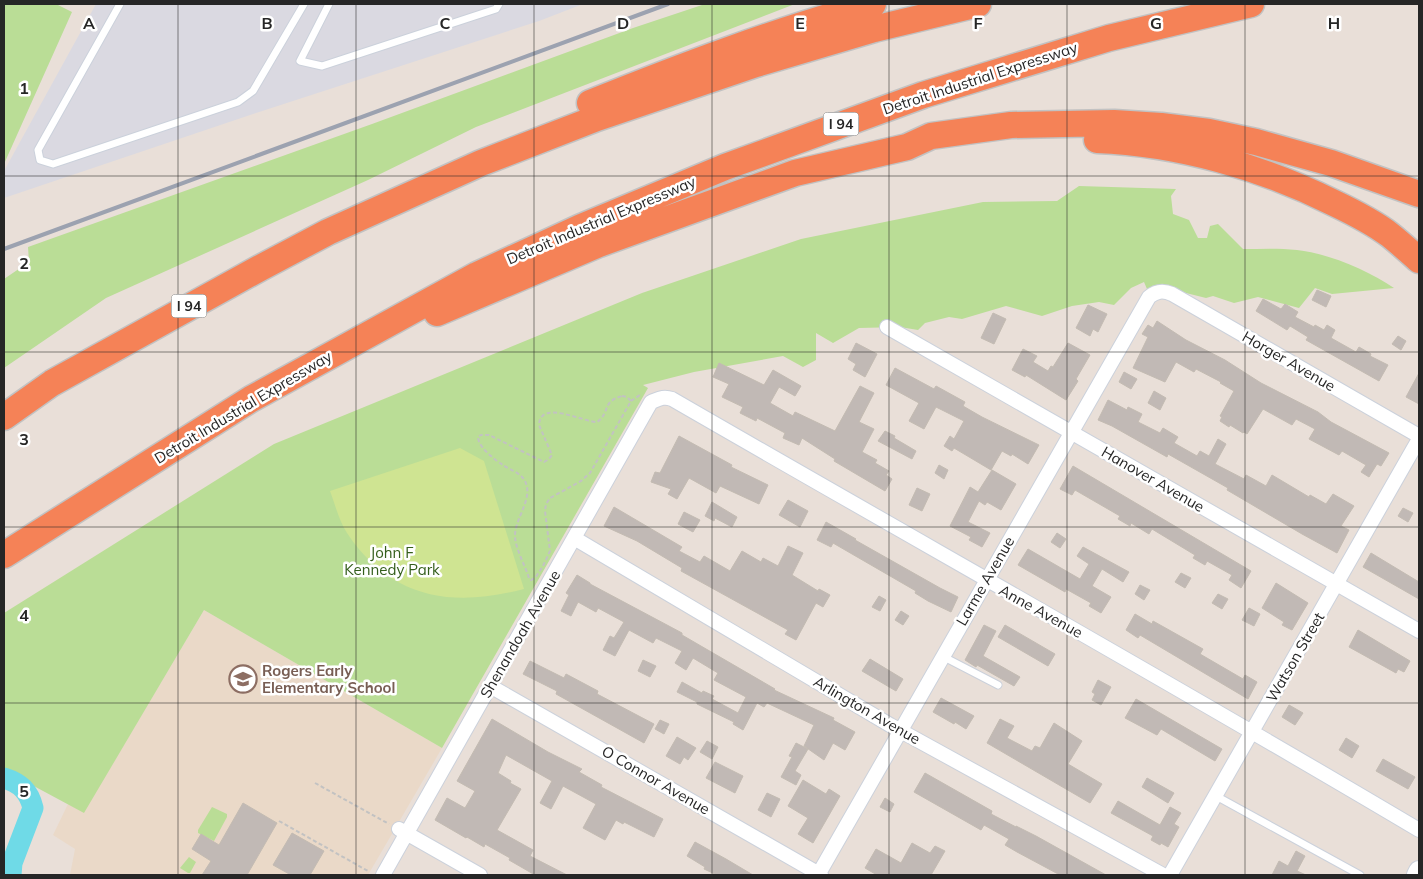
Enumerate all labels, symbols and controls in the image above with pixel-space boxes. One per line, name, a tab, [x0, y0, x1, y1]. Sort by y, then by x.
text: A	[83, 13, 95, 33]
text: B	[261, 13, 273, 33]
text: C	[440, 13, 451, 33]
text: D	[617, 13, 629, 33]
text: E	[795, 13, 805, 33]
text: F	[973, 13, 983, 33]
text: G	[1150, 13, 1162, 33]
text: H	[1328, 13, 1340, 33]
street label: Detroit Industrial Expressway	[880, 38, 1080, 118]
text: 1	[19, 78, 29, 98]
road number: I 94	[824, 112, 858, 136]
street label: Detroit Industrial Expressway	[504, 171, 698, 269]
text: 2	[19, 253, 29, 273]
road number: I 94	[172, 294, 206, 318]
street label: Horger Avenue	[1239, 327, 1339, 395]
street label: Detroit Industrial Expressway	[151, 346, 335, 468]
text: 3	[19, 429, 29, 449]
street label: Hanover Avenue	[1098, 442, 1208, 516]
street label: Larme Avenue	[952, 533, 1018, 629]
park label: John F Kennedy Park	[344, 543, 440, 579]
street label: Shenandoah Avenue	[476, 567, 564, 701]
street label: Anne Avenue	[996, 580, 1086, 642]
text: 4	[19, 605, 29, 625]
street label: Watson Street	[1262, 609, 1328, 705]
place label: Rogers Early Elementary School	[262, 661, 395, 697]
school or university icon: Rogers Early Elementary School	[228, 664, 258, 694]
street label: Arlington Avenue	[810, 672, 924, 748]
street label: O Connor Avenue	[599, 741, 713, 819]
text: 5	[19, 781, 29, 801]

